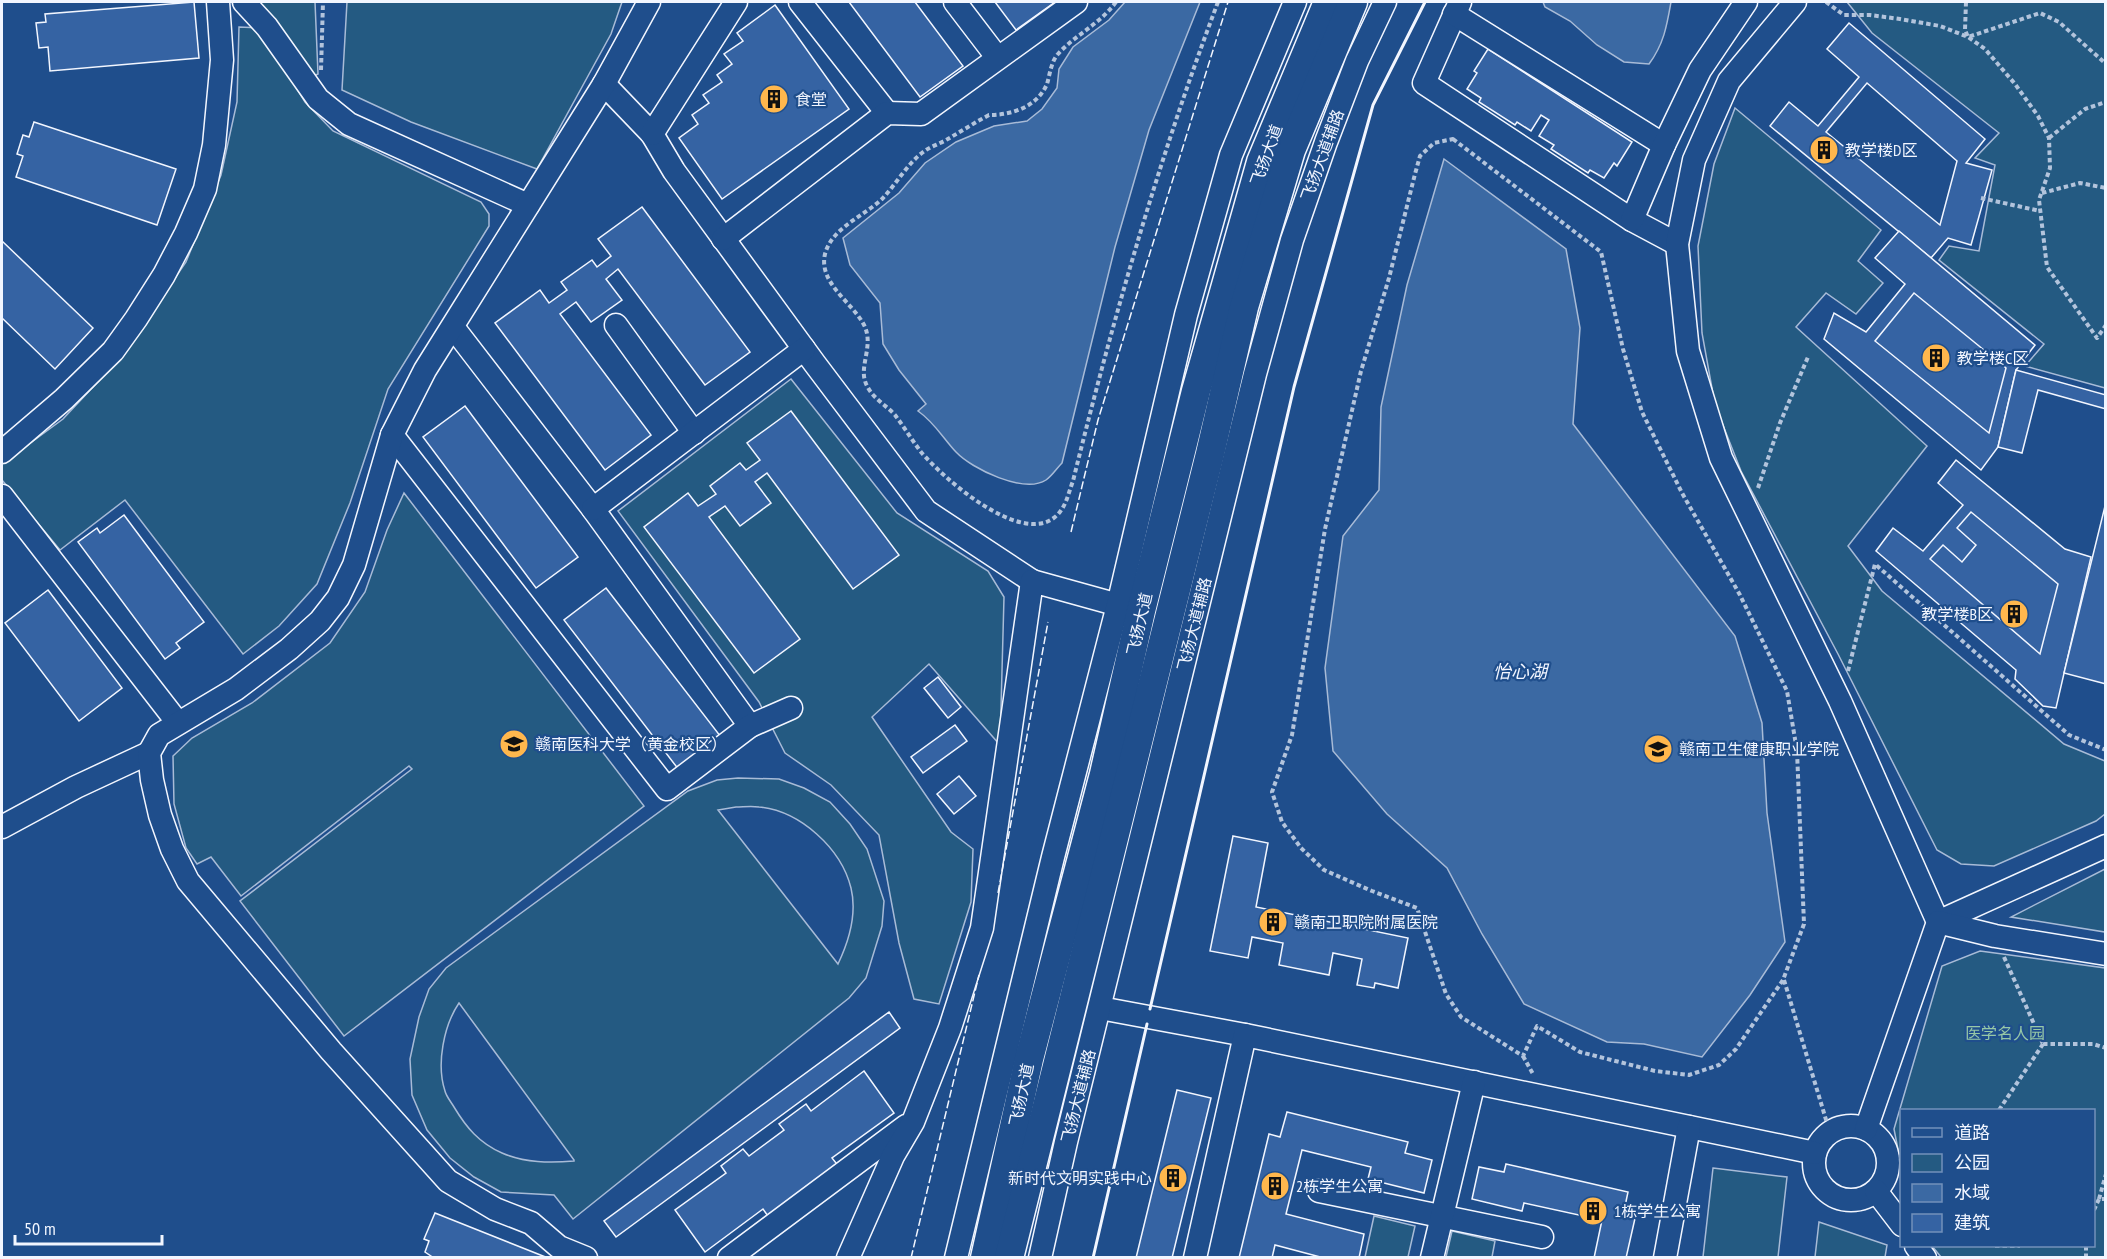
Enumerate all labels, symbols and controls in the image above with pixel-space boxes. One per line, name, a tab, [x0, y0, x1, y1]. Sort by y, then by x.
building icon: 食堂	[758, 83, 790, 115]
place label: 食堂	[795, 89, 827, 109]
street label: 飞扬大道辅路	[1296, 106, 1348, 204]
street label: 飞扬大道	[1246, 122, 1286, 188]
building icon: 教学楼D区	[1808, 134, 1840, 166]
place label: 教学楼D区	[1845, 140, 1917, 160]
building icon: 教学楼C区	[1920, 342, 1952, 374]
place label: 教学楼C区	[1957, 348, 2028, 368]
street label: 飞扬大道辅路	[1173, 575, 1215, 673]
street label: 飞扬大道	[1122, 591, 1156, 657]
building icon: 教学楼B区	[1998, 598, 2030, 630]
place label: 教学楼B区	[1921, 604, 1993, 624]
water label: 怡心湖	[1493, 660, 1550, 683]
school or university icon: 赣南医科大学（黄金校区）	[498, 728, 530, 760]
school or university icon: 赣南卫生健康职业学院	[1642, 733, 1674, 765]
place label: 赣南医科大学（黄金校区）	[535, 734, 727, 754]
place label: 赣南卫生健康职业学院	[1679, 739, 1839, 759]
building icon: 赣南卫职院附属医院	[1257, 906, 1289, 938]
place label: 赣南卫职院附属医院	[1294, 912, 1438, 932]
park label: 医学名人园	[1965, 1023, 2045, 1043]
street label: 飞扬大道辅路	[1057, 1047, 1099, 1145]
street label: 飞扬大道	[1005, 1062, 1037, 1128]
legend	[1900, 1109, 2095, 1247]
text: 道路	[1954, 1121, 1990, 1144]
text: 公园	[1954, 1151, 1990, 1174]
building icon: 新时代文明实践中心	[1157, 1162, 1189, 1194]
place label: 新时代文明实践中心	[1008, 1168, 1152, 1188]
building icon: 2栋学生公寓	[1259, 1170, 1291, 1202]
place label: 2栋学生公寓	[1296, 1176, 1383, 1196]
text: 水域	[1954, 1181, 1990, 1204]
building icon: 1栋学生公寓	[1577, 1195, 1609, 1227]
place label: 1栋学生公寓	[1614, 1201, 1701, 1221]
scale bar	[15, 1208, 162, 1246]
text: 建筑	[1954, 1211, 1990, 1234]
text: 50 m	[24, 1217, 56, 1240]

